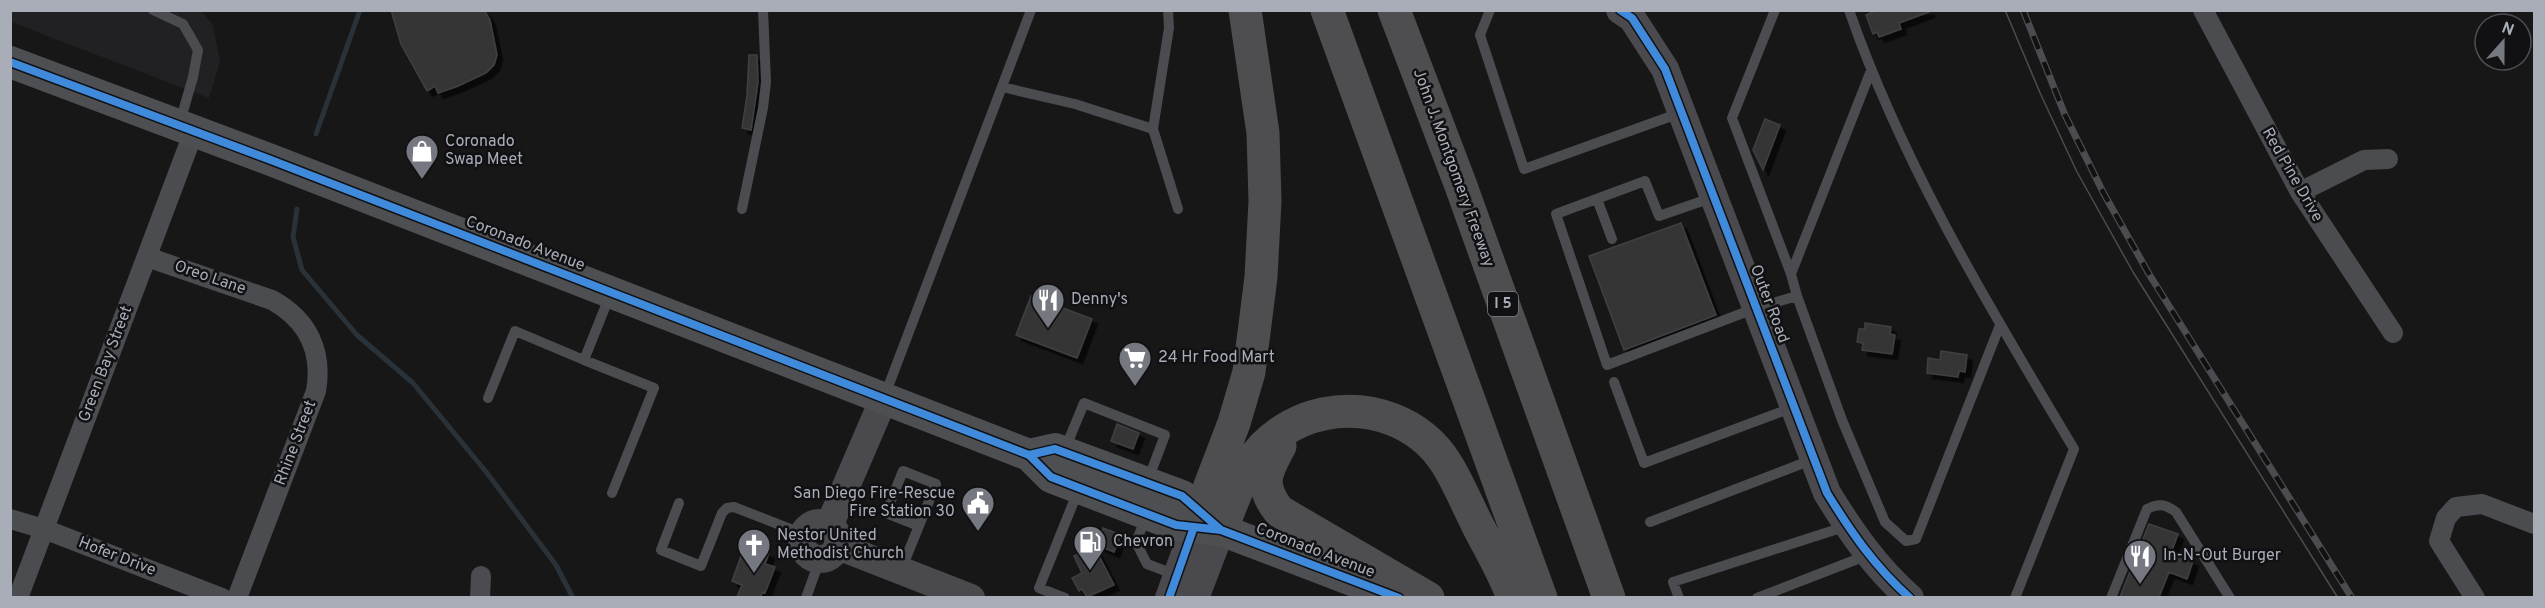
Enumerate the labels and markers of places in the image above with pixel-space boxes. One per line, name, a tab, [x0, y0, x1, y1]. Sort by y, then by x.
place label: Coronado Swap Meet	[445, 132, 523, 170]
shop icon: Coronado Swap Meet	[404, 133, 440, 180]
restaurant icon: Denny's	[1030, 282, 1066, 329]
place label: Denny's	[1071, 290, 1128, 310]
supermarket icon: 24 Hr Food Mart	[1117, 340, 1153, 387]
place label: 24 Hr Food Mart	[1158, 348, 1275, 368]
place label: San Diego Fire-Rescue Fire Station 30	[793, 484, 955, 522]
public building icon: San Diego Fire-Rescue Fire Station 30	[960, 485, 996, 532]
fuel station icon: Chevron	[1072, 524, 1108, 571]
place label: Nestor United Methodist Church	[777, 526, 904, 564]
church icon: Nestor United Methodist Church	[736, 527, 772, 574]
place label: Chevron	[1113, 532, 1173, 552]
restaurant icon: In-N-Out Burger	[2122, 538, 2158, 585]
place label: In-N-Out Burger	[2163, 546, 2281, 566]

